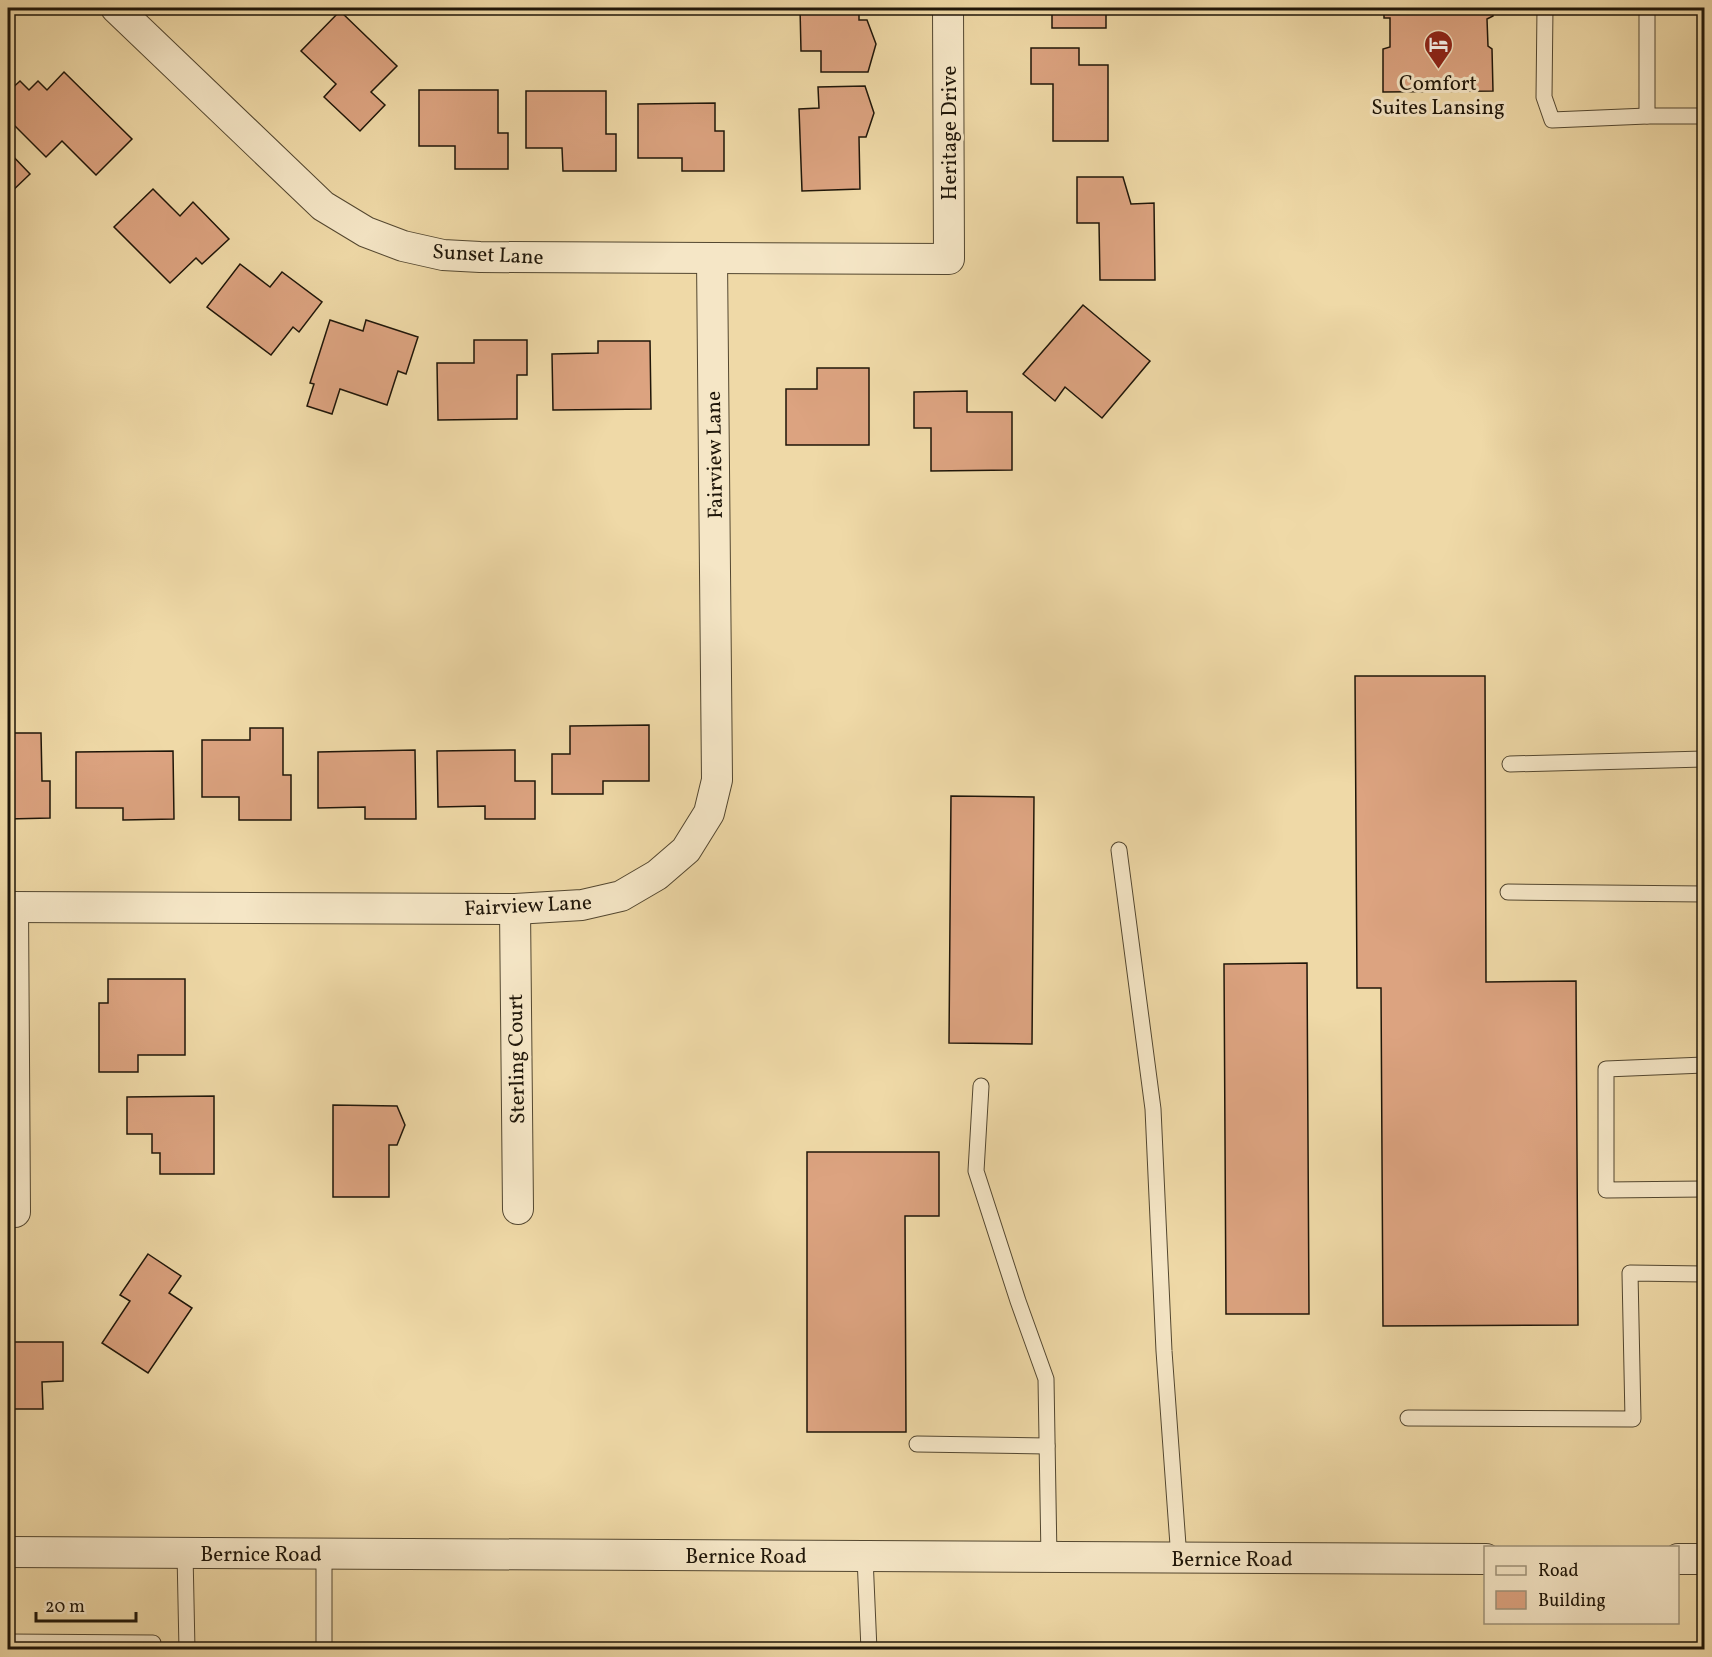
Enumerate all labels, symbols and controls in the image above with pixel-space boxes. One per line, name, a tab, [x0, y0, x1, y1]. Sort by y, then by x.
hotel icon: Comfort Suites Lansing	[1422, 28, 1454, 70]
street label: Heritage Drive	[936, 66, 965, 200]
place label: Comfort Suites Lansing	[1371, 70, 1505, 123]
street label: Sunset Lane	[432, 238, 544, 273]
street label: Fairview Lane	[700, 391, 731, 519]
street label: Fairview Lane	[463, 889, 593, 924]
street label: Sterling Court	[502, 993, 533, 1124]
street label: Bernice Road	[200, 1541, 322, 1570]
street label: Bernice Road	[685, 1543, 807, 1572]
street label: Bernice Road	[1171, 1546, 1293, 1575]
legend	[1484, 1546, 1679, 1624]
text: Road	[1538, 1559, 1579, 1584]
scale bar	[36, 1585, 136, 1623]
text: Building	[1538, 1589, 1606, 1614]
text: 20 m	[45, 1595, 85, 1620]

